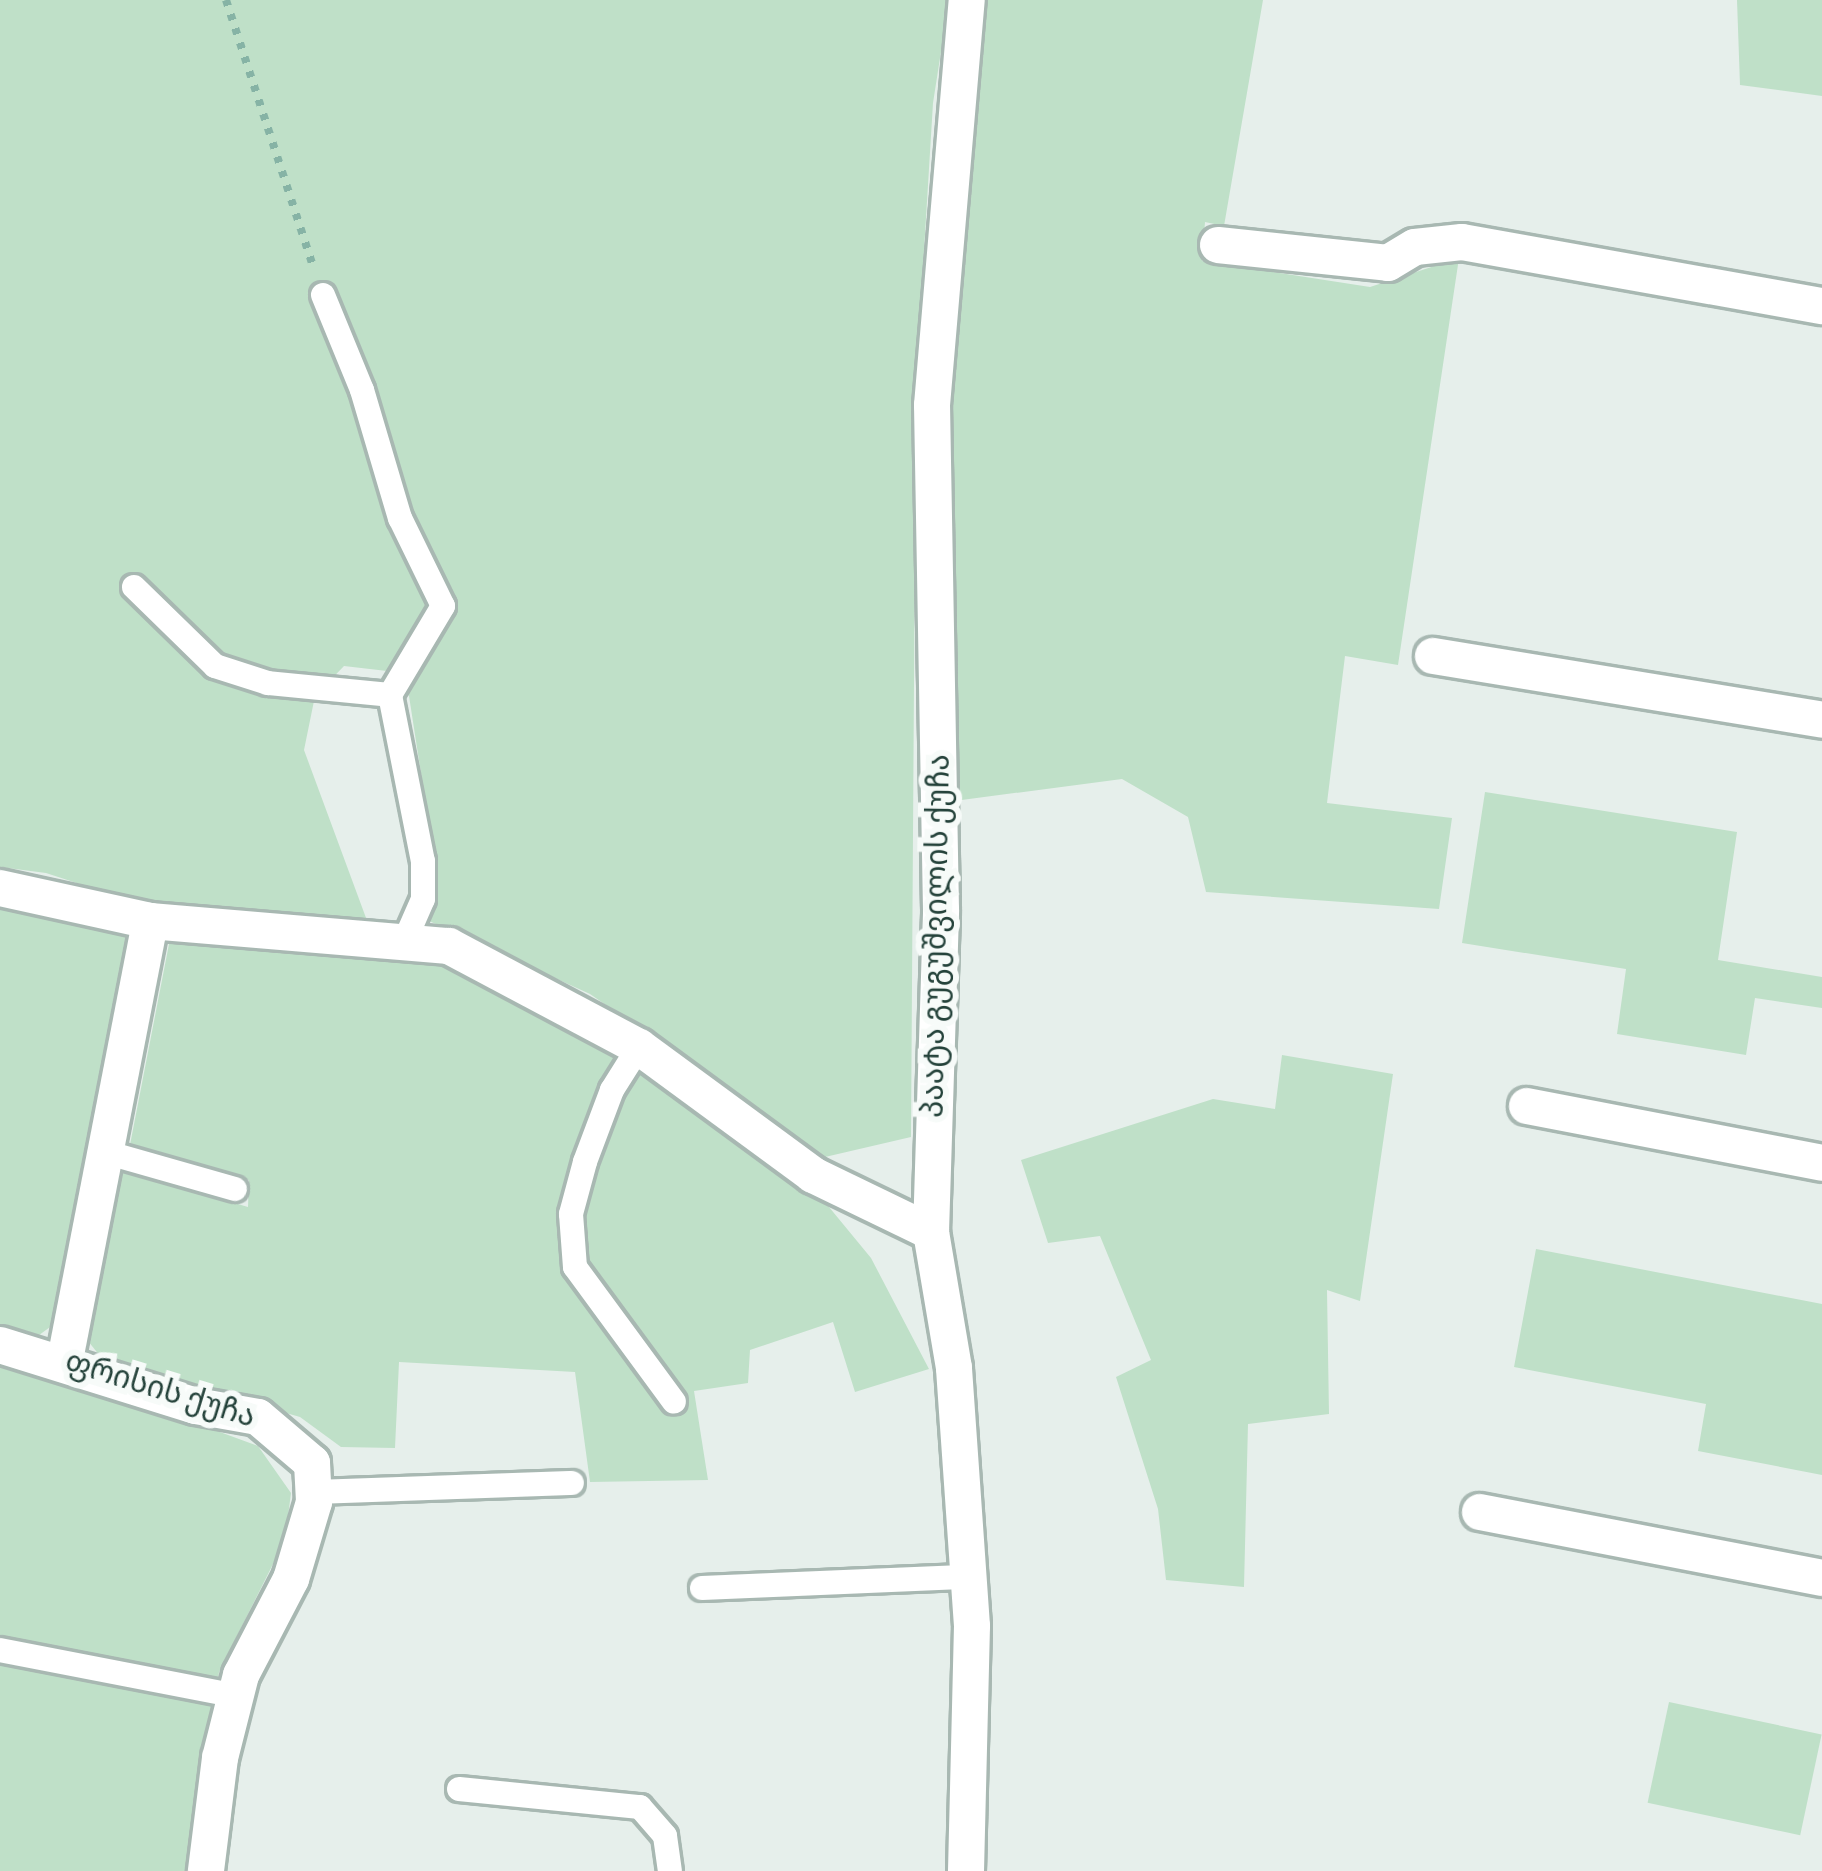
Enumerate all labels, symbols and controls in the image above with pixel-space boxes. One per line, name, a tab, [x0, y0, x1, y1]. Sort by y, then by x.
street label: პაატა გუგუშვილის ქუჩა	[916, 754, 958, 1118]
street label: ფრისის ქუჩა	[61, 1344, 259, 1436]

